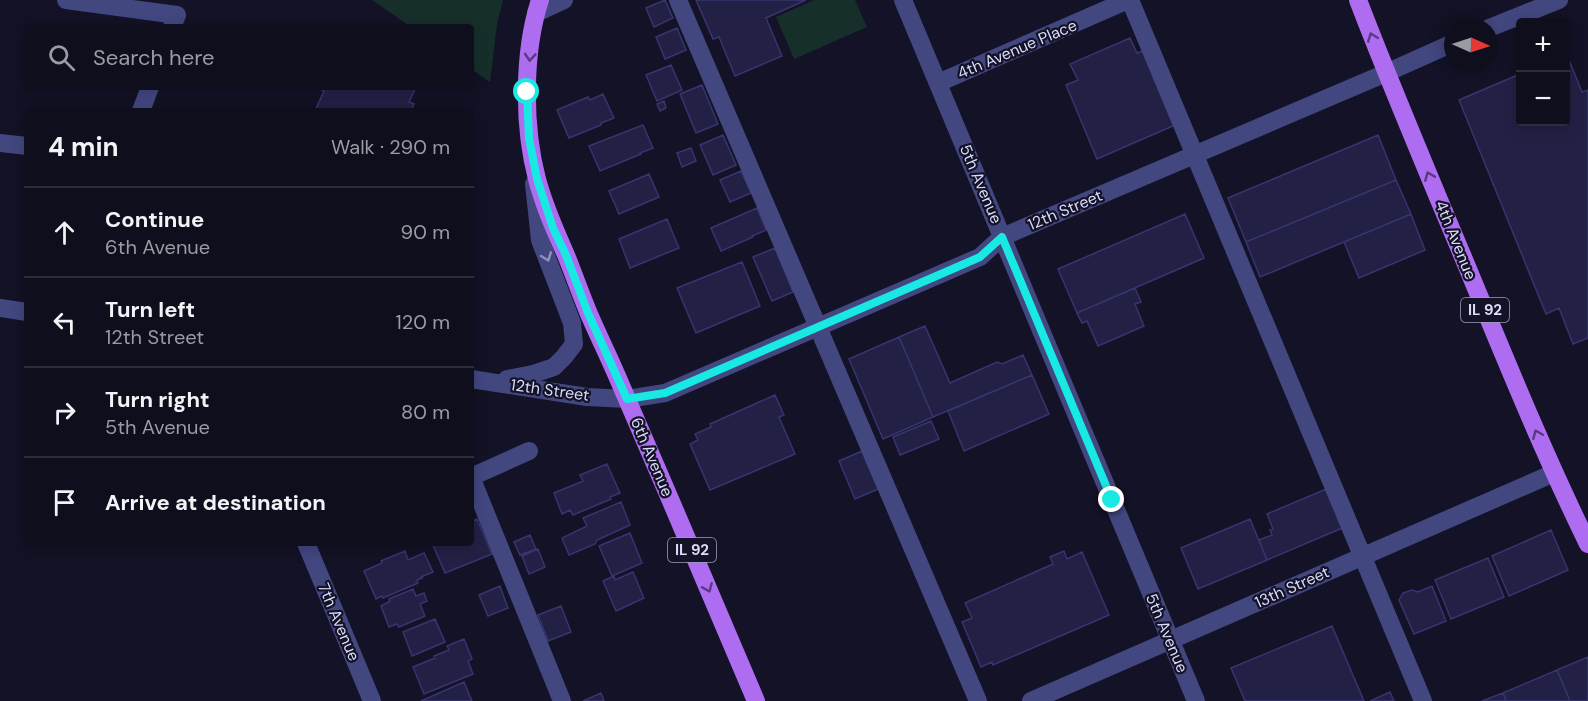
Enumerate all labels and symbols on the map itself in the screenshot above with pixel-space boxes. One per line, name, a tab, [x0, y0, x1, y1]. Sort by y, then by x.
street label: 4th Avenue Place	[954, 14, 1080, 84]
north arrow	[1444, 18, 1498, 72]
one-way arrow	[1367, 32, 1379, 43]
one-way arrow	[523, 53, 536, 62]
route start	[513, 78, 539, 104]
street label: 5th Avenue	[955, 141, 1007, 227]
one-way arrow	[1424, 171, 1436, 182]
street label: 12th Street	[1024, 185, 1106, 235]
street label: 4th Avenue	[1431, 197, 1481, 283]
one-way arrow	[539, 251, 552, 262]
road number: IL 92	[1461, 298, 1509, 322]
street label: 12th Street	[509, 374, 591, 406]
street label: 6th Avenue	[626, 414, 678, 500]
one-way arrow	[1532, 429, 1544, 440]
route end	[1098, 486, 1124, 512]
road number: IL 92	[668, 538, 716, 562]
street label: 13th Street	[1251, 561, 1333, 613]
street label: 7th Avenue	[313, 580, 365, 664]
one-way arrow	[701, 582, 713, 593]
street label: 5th Avenue	[1141, 590, 1193, 676]

